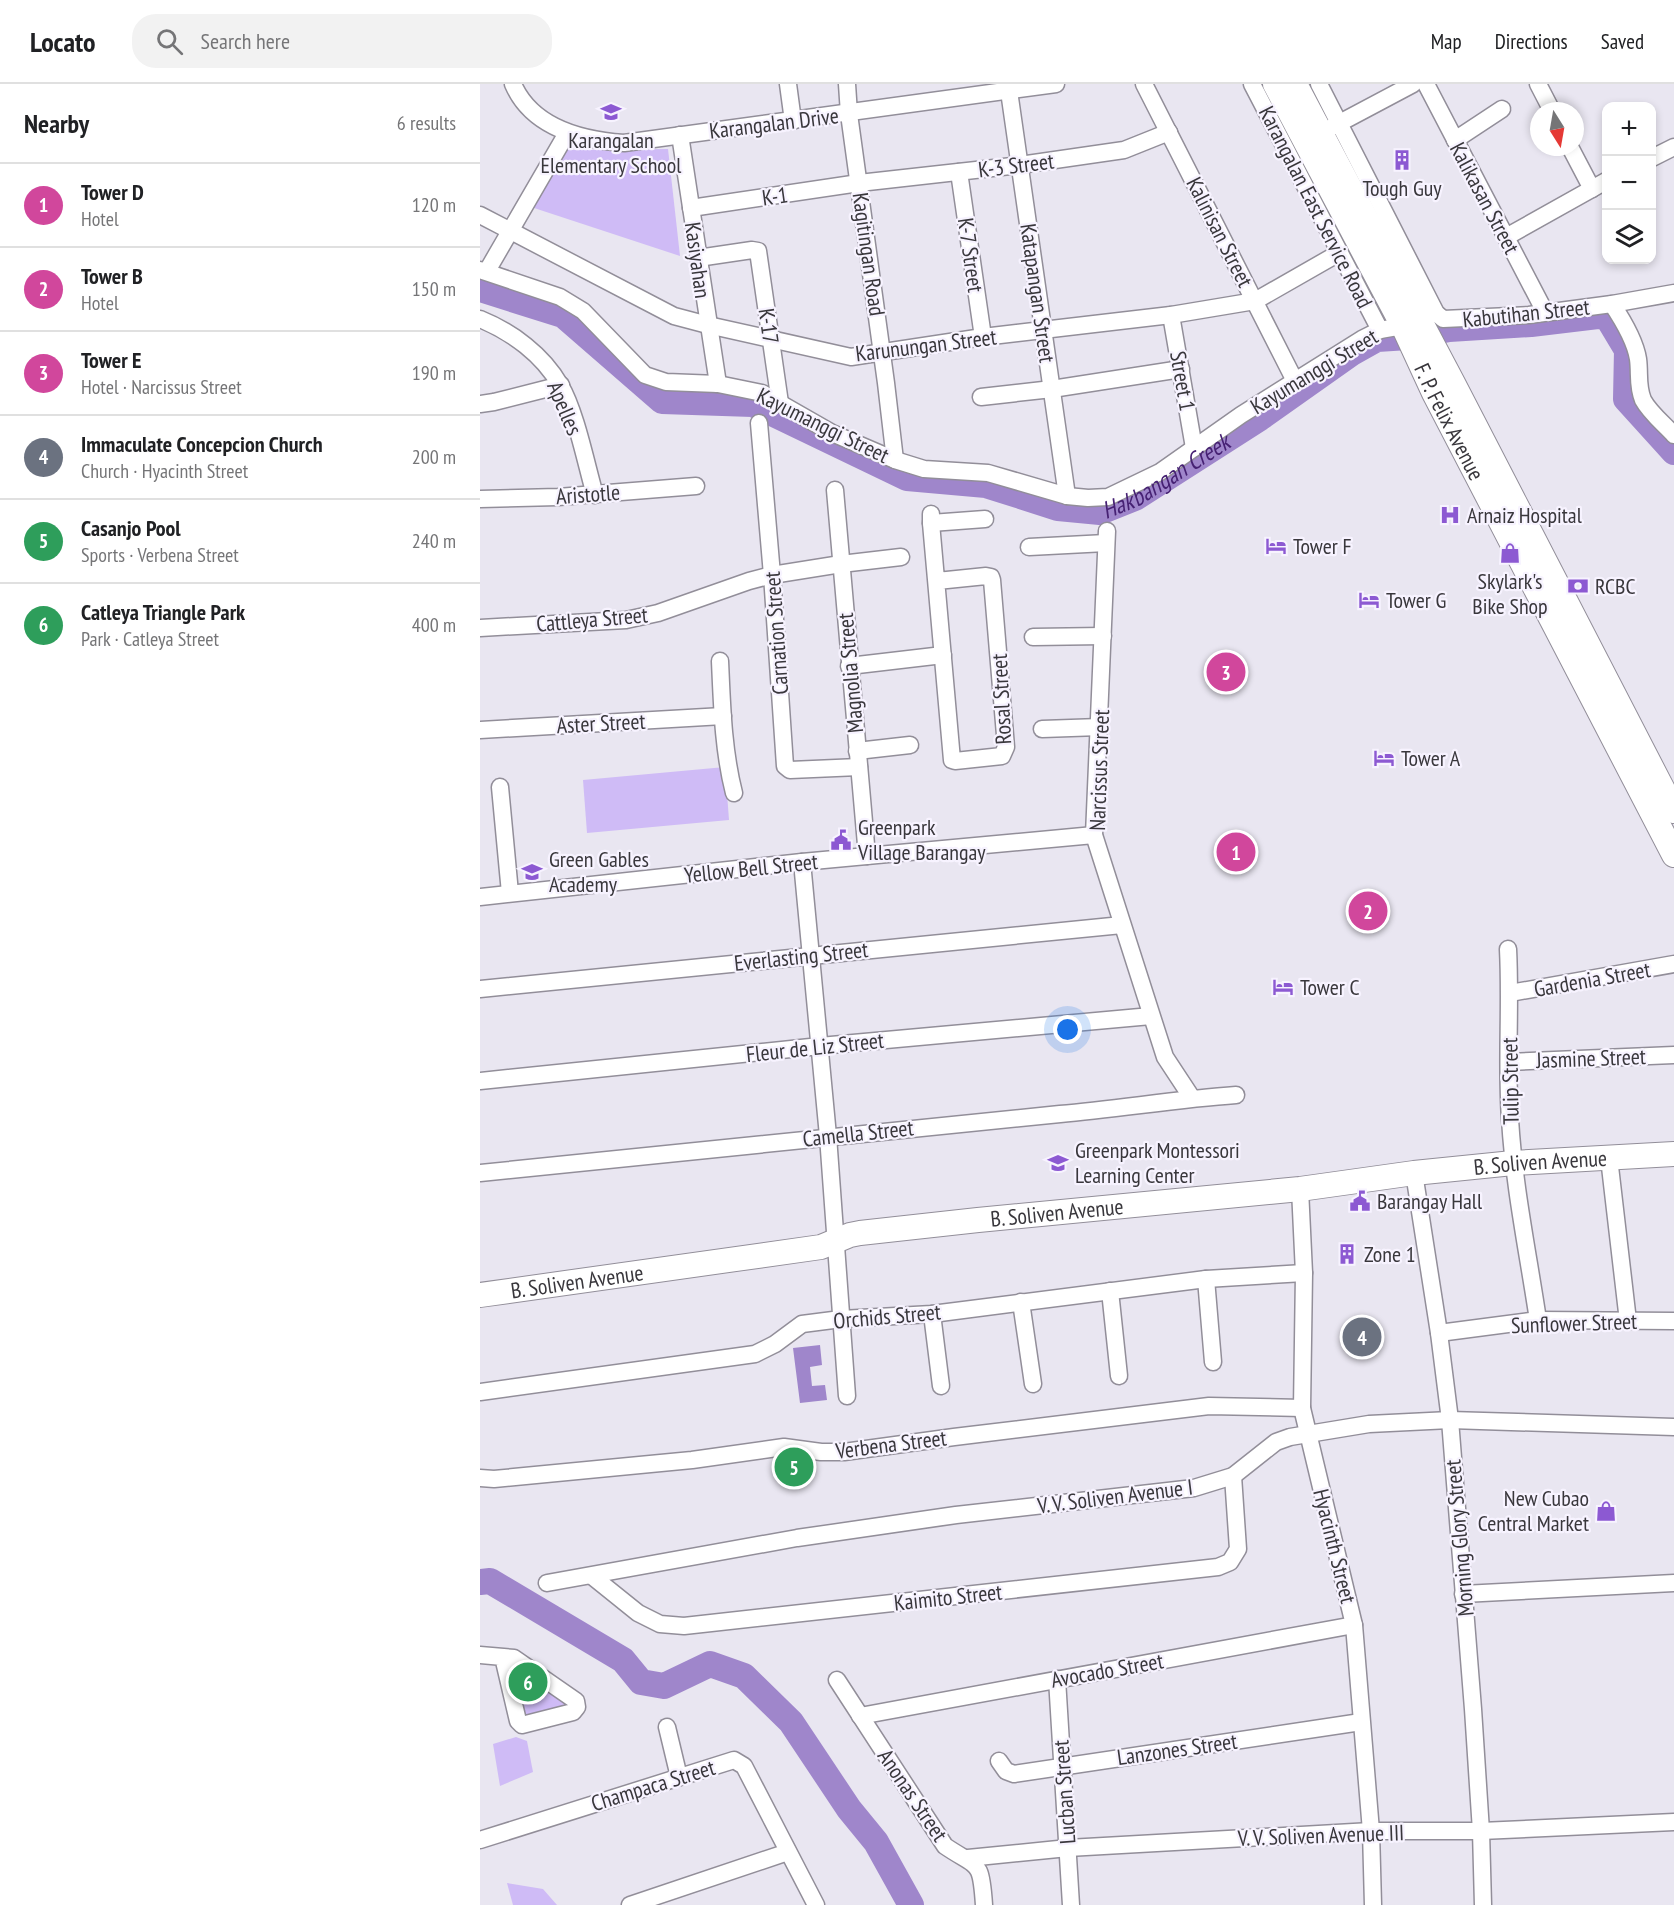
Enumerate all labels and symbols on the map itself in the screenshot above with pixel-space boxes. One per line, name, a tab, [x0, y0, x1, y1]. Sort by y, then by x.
school or university icon: Karangalan Elementary School	[599, 100, 623, 124]
street label: Karangalan Drive	[708, 101, 840, 145]
street label: Karangalan East Service Road	[1253, 101, 1379, 313]
north arrow	[1530, 102, 1584, 156]
place label: Karangalan Elementary School	[541, 126, 682, 179]
street label: Kalikasan Street	[1444, 137, 1526, 259]
street label: K-3 Street	[977, 146, 1055, 184]
building icon: Tough Guy	[1390, 148, 1414, 172]
street label: Kalinisan Street	[1180, 172, 1260, 292]
place label: Tough Guy	[1362, 174, 1442, 202]
street label: K-1	[760, 180, 790, 212]
street label: Kagitingan Road	[846, 191, 892, 317]
street label: K-7 Street	[952, 216, 990, 294]
street label: Kasiyahan	[679, 220, 717, 300]
street label: Katapangan Street	[1014, 222, 1062, 364]
street label: Kabutihan Street	[1461, 292, 1591, 334]
street label: K-17	[753, 306, 785, 346]
street label: Karunungan Street	[854, 322, 998, 368]
street label: Kayumanggi Street	[1245, 322, 1383, 420]
street label: Street 1	[1164, 349, 1202, 413]
street label: F. P. Felix Avenue	[1408, 359, 1491, 485]
street label: Apelles	[541, 377, 589, 439]
street label: Kayumanggi Street	[752, 381, 894, 469]
water label: Hakbangan Creek	[1097, 425, 1238, 525]
street label: Aristotle	[555, 478, 621, 510]
place label: Arnaiz Hospital	[1467, 501, 1583, 529]
hospital icon: Arnaiz Hospital	[1438, 503, 1462, 527]
place label: Tower F	[1293, 532, 1352, 560]
hotel icon: Tower F	[1264, 534, 1288, 558]
shop icon: Skylark's Bike Shop	[1498, 541, 1522, 565]
place label: Skylark's Bike Shop	[1472, 567, 1548, 620]
street label: Carnation Street	[758, 571, 794, 695]
place label: RCBC	[1595, 572, 1635, 600]
bank icon: RCBC	[1566, 574, 1590, 598]
place label: Tower G	[1386, 586, 1446, 614]
hotel icon: Tower G	[1357, 588, 1381, 612]
street label: Cattleya Street	[535, 600, 649, 638]
street label: Magnolia Street	[831, 612, 869, 734]
pin: 3	[1206, 650, 1246, 694]
street label: Rosal Street	[985, 653, 1017, 745]
street label: Aster Street	[556, 707, 646, 739]
street label: Narcissus Street	[1083, 709, 1115, 831]
place label: Tower A	[1401, 744, 1461, 772]
hotel icon: Tower A	[1372, 746, 1396, 770]
place label: Greenpark Village Barangay	[857, 813, 986, 866]
public building icon: Greenpark Village Barangay	[829, 828, 853, 852]
pin: 1	[1216, 830, 1256, 874]
place label: Green Gables Academy	[549, 845, 649, 898]
street label: Yellow Bell Street	[683, 847, 819, 889]
school or university icon: Green Gables Academy	[520, 860, 544, 884]
pin: 2	[1348, 888, 1388, 934]
street label: Everlasting Street	[733, 935, 869, 977]
street label: Gardenia Street	[1532, 955, 1652, 1003]
place label: Tower C	[1300, 973, 1360, 1001]
hotel icon: Tower C	[1271, 975, 1295, 999]
your location	[1053, 1015, 1082, 1044]
street label: Fleur de Liz Street	[745, 1026, 885, 1068]
street label: Tulip Street	[1495, 1037, 1525, 1125]
street label: Jasmine Street	[1535, 1042, 1646, 1074]
street label: Camella Street	[801, 1113, 915, 1153]
place label: Greenpark Montessori Learning Center	[1075, 1136, 1240, 1189]
street label: B. Soliven Avenue	[1472, 1144, 1608, 1181]
school or university icon: Greenpark Montessori Learning Center	[1046, 1151, 1070, 1175]
place label: Barangay Hall	[1377, 1187, 1483, 1215]
public building icon: Barangay Hall	[1348, 1189, 1372, 1213]
street label: B. Soliven Avenue	[989, 1192, 1125, 1233]
place label: Zone 1	[1364, 1240, 1416, 1268]
building icon: Zone 1	[1335, 1242, 1359, 1266]
street label: B. Soliven Avenue	[509, 1258, 645, 1305]
street label: Orchids Street	[832, 1297, 942, 1335]
street label: Sunflower Street	[1510, 1307, 1638, 1339]
pin: 4	[1342, 1314, 1382, 1360]
street label: Verbena Street	[833, 1423, 948, 1465]
pin: 5	[774, 1444, 814, 1490]
street label: Morning Glory Street	[1438, 1459, 1480, 1617]
street label: V. V. Soliven Avenue I	[1035, 1473, 1194, 1520]
place label: New Cubao Central Market	[1478, 1484, 1589, 1537]
street label: Hyacinth Street	[1307, 1486, 1363, 1606]
shop icon: New Cubao Central Market	[1594, 1499, 1618, 1523]
street label: Kaimito Street	[893, 1577, 1003, 1617]
street label: Avocado Street	[1049, 1646, 1165, 1694]
pin: 6	[508, 1660, 548, 1704]
street label: Lanzones Street	[1115, 1727, 1239, 1771]
street label: Lucban Street	[1046, 1739, 1082, 1845]
street label: Anonas Street	[872, 1743, 954, 1847]
street label: Champaca Street	[588, 1753, 718, 1817]
street label: V. V. Soliven Avenue III	[1236, 1818, 1405, 1852]

